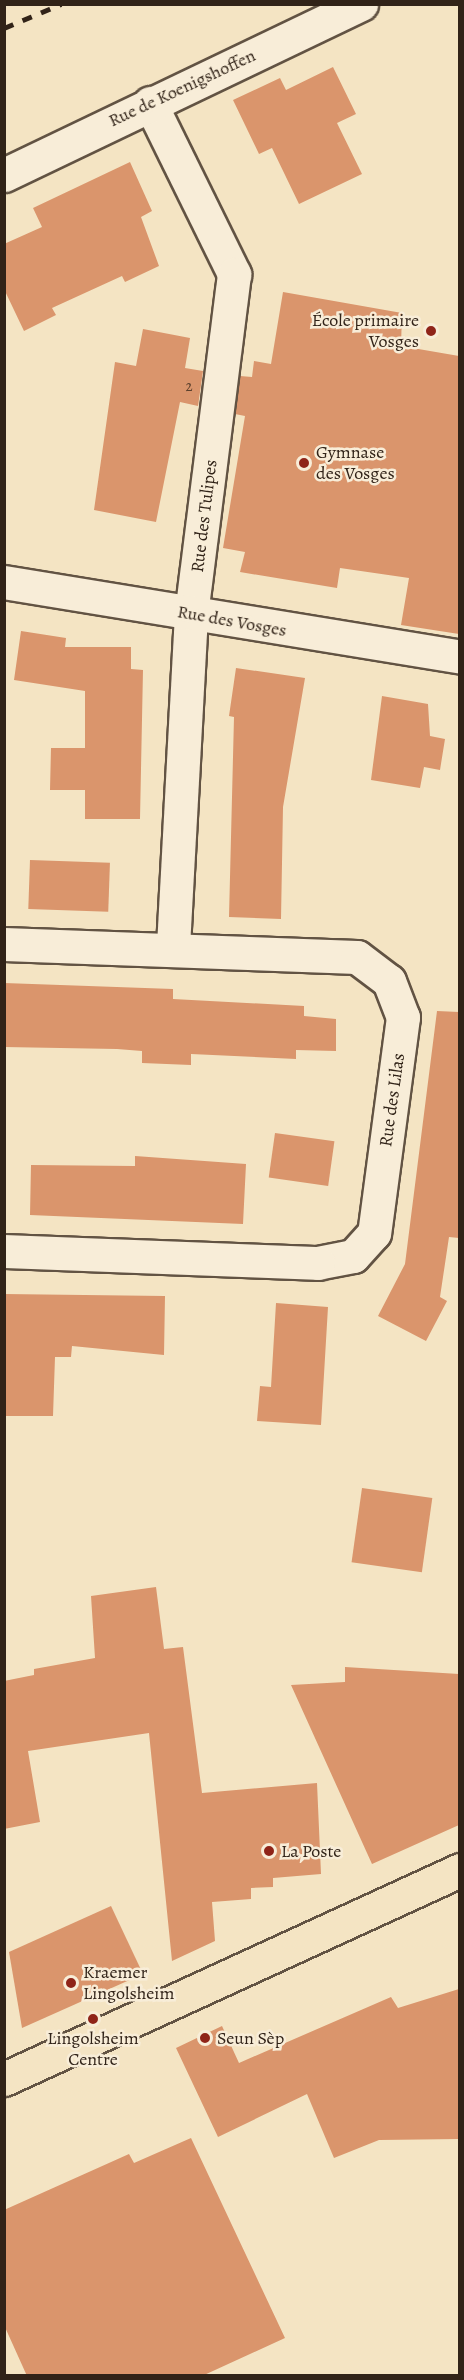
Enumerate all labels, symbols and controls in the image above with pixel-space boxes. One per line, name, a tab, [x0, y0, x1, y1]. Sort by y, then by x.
street label: Rue de Koenigshoffen	[105, 44, 259, 132]
place label: École primaire Vosges	[312, 310, 419, 352]
marker: École primaire Vosges	[424, 324, 438, 338]
house number: 2	[185, 378, 193, 396]
place label: Gymnase des Vosges	[316, 442, 395, 484]
marker: Gymnase des Vosges	[297, 456, 311, 470]
street label: Rue des Tulipes	[186, 458, 222, 574]
street label: Rue des Vosges	[176, 601, 288, 641]
street label: Rue des Lilas	[375, 1052, 409, 1148]
place label: La Poste	[281, 1840, 341, 1862]
marker: La Poste	[262, 1844, 276, 1858]
place label: Kraemer Lingolsheim	[83, 1962, 174, 2004]
marker: Kraemer Lingolsheim	[64, 1976, 78, 1990]
marker: Lingolsheim Centre	[86, 2012, 100, 2026]
place label: Seun Sèp	[217, 2027, 284, 2049]
place label: Lingolsheim Centre	[47, 2028, 139, 2070]
marker: Seun Sèp	[198, 2031, 212, 2045]

